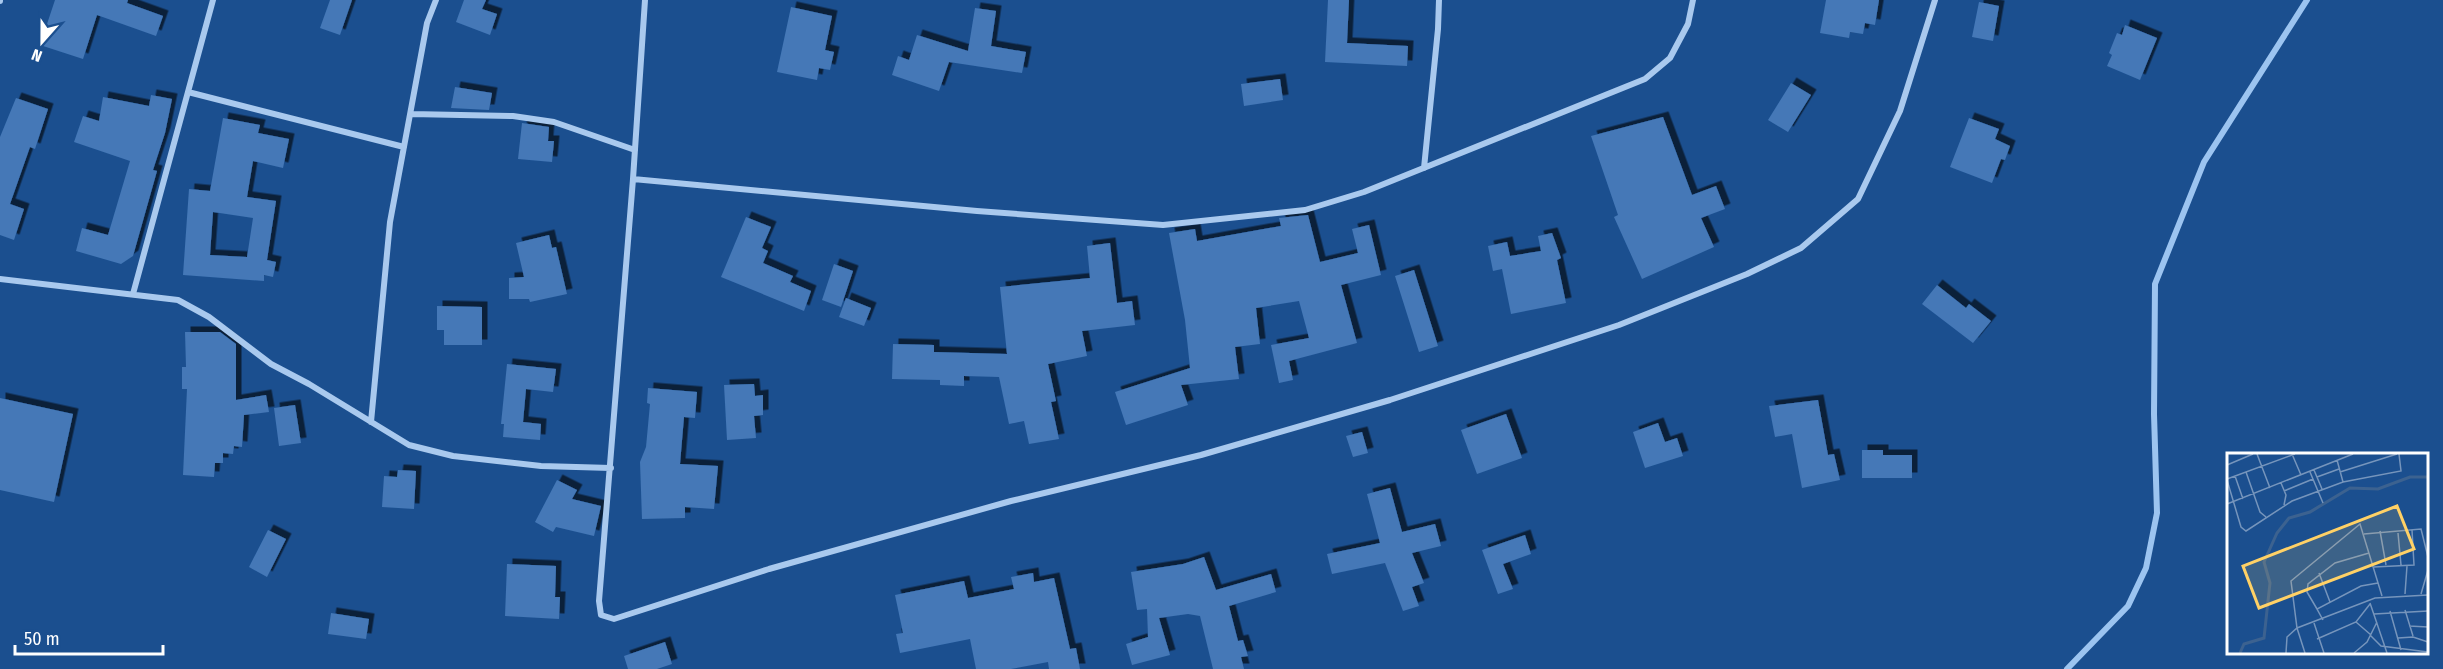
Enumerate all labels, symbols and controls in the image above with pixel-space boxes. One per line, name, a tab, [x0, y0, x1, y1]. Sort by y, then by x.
north arrow	[12, 12, 72, 72]
text: N	[29, 45, 45, 66]
inset map	[2227, 453, 2428, 654]
scale bar	[15, 618, 164, 656]
text: 50 m	[24, 628, 60, 650]

